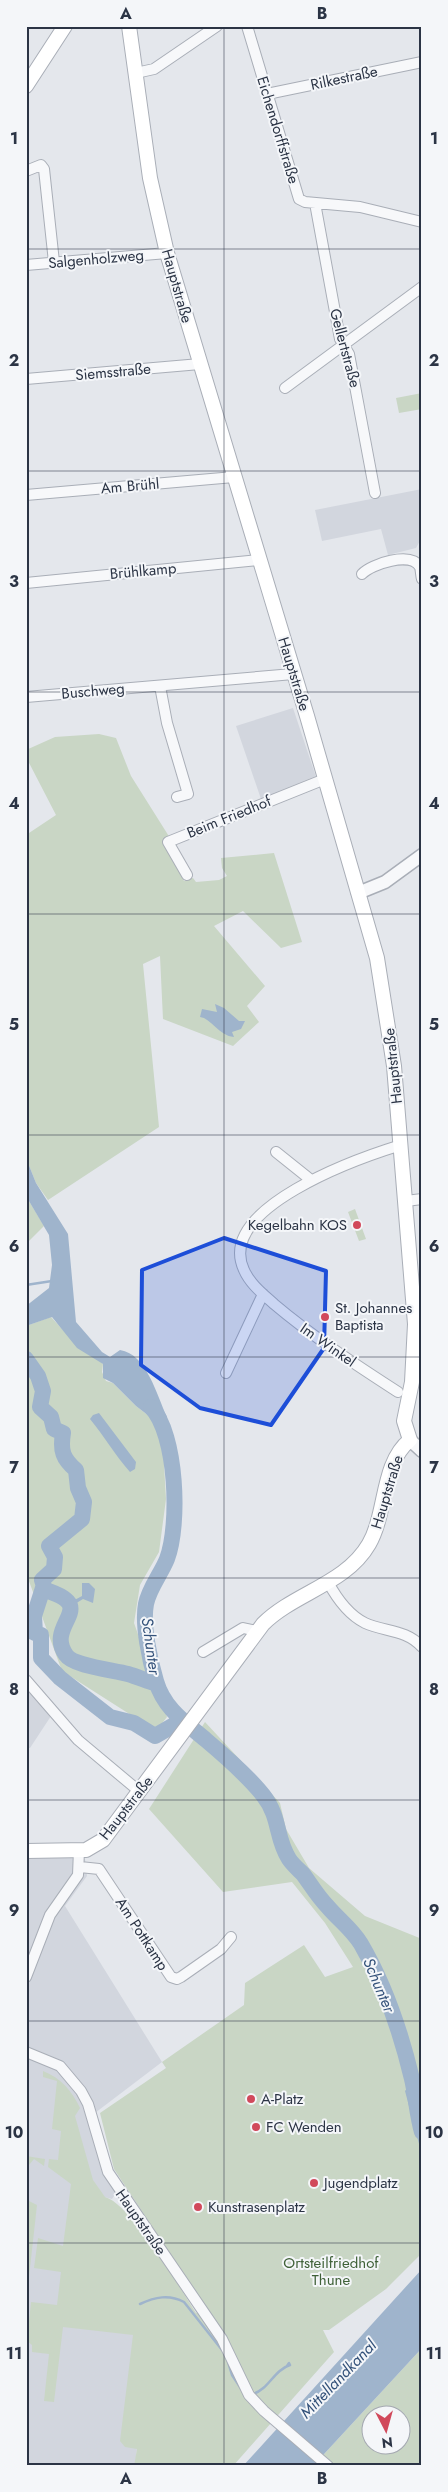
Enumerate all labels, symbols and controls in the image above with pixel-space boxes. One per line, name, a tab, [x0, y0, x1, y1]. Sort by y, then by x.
text: A	[119, 2, 132, 25]
text: B	[317, 2, 327, 25]
street label: Rilkestraße	[308, 60, 380, 96]
street label: Eichendorffstraße	[251, 73, 305, 187]
text: 1	[10, 127, 18, 150]
text: 1	[430, 127, 438, 150]
street label: Salgenholzweg	[47, 244, 145, 274]
street label: Hauptstraße	[156, 246, 198, 326]
street label: Gellertstraße	[324, 306, 366, 390]
text: 2	[9, 349, 19, 372]
text: 2	[429, 349, 439, 372]
street label: Siemsstraße	[74, 358, 152, 386]
street label: Am Brühl	[100, 472, 160, 500]
street label: Brühlkamp	[109, 557, 178, 585]
text: 3	[9, 570, 19, 593]
text: 3	[429, 570, 439, 593]
street label: Hauptstraße	[272, 634, 316, 714]
street label: Buschweg	[60, 677, 126, 705]
street label: Beim Friedhof	[184, 790, 275, 844]
text: 4	[8, 792, 20, 815]
text: 4	[428, 792, 440, 815]
text: 5	[9, 1013, 19, 1036]
text: 5	[429, 1013, 439, 1036]
street label: Hauptstraße	[378, 1027, 408, 1105]
place label: Kegelbahn KOS	[248, 1214, 347, 1236]
marker: Kegelbahn KOS	[351, 1219, 363, 1231]
text: 6	[9, 1235, 19, 1258]
text: 6	[429, 1235, 439, 1258]
place label: St. Johannes Baptista	[335, 1297, 412, 1336]
marker: St. Johannes Baptista	[319, 1311, 331, 1323]
street label: Im Winkel	[295, 1318, 361, 1372]
street label: Hauptstraße	[365, 1452, 409, 1532]
text: 7	[9, 1456, 19, 1479]
text: 7	[429, 1456, 439, 1479]
water label: Schunter	[136, 1616, 167, 1678]
text: 8	[9, 1678, 19, 1701]
text: 8	[429, 1678, 439, 1701]
street label: Hauptstraße	[94, 1771, 158, 1845]
street label: Am Pottkamp	[110, 1893, 174, 1975]
text: 9	[9, 1899, 19, 1922]
text: 9	[429, 1899, 439, 1922]
water label: Schunter	[357, 1954, 401, 2017]
place label: A-Platz	[261, 2088, 304, 2110]
marker: A-Platz	[245, 2093, 257, 2105]
place label: FC Wenden	[266, 2116, 342, 2138]
text: 10	[5, 2121, 23, 2144]
marker: FC Wenden	[250, 2121, 262, 2133]
text: 10	[425, 2121, 443, 2144]
place label: Jugendplatz	[322, 2172, 398, 2194]
marker: Jugendplatz	[308, 2177, 320, 2189]
street label: Hauptstraße	[110, 2184, 172, 2260]
place label: Kunstrasenplatz	[208, 2196, 305, 2218]
marker: Kunstrasenplatz	[192, 2201, 204, 2213]
park label: Ortsteilfriedhof Thune	[283, 2252, 379, 2291]
water label: Mittellandkanal	[295, 2334, 382, 2423]
text: 11	[6, 2342, 22, 2365]
text: 11	[426, 2342, 442, 2365]
north arrow	[360, 2404, 410, 2454]
text: N	[381, 2432, 394, 2453]
text: A	[119, 2467, 132, 2490]
text: B	[317, 2467, 327, 2490]

